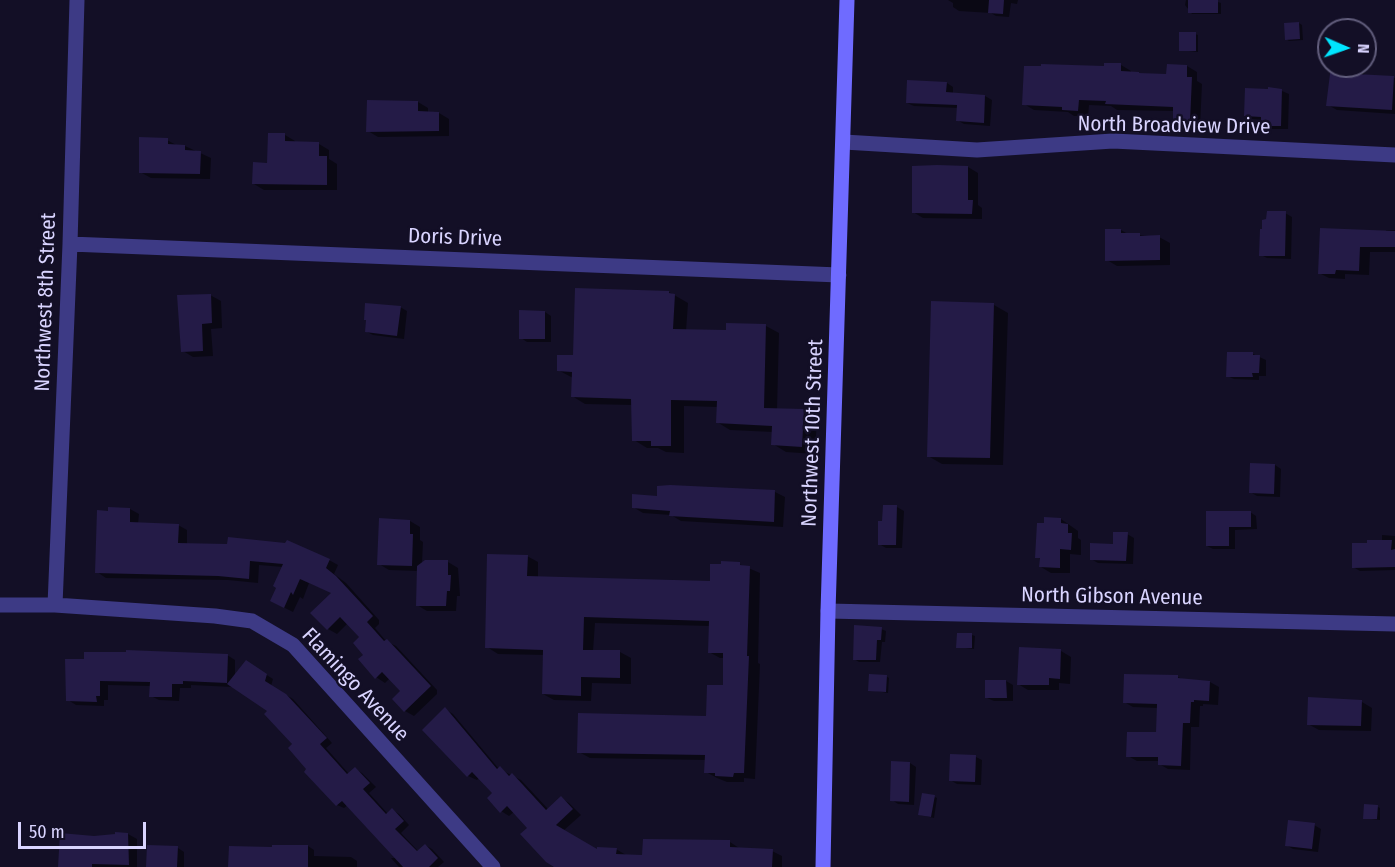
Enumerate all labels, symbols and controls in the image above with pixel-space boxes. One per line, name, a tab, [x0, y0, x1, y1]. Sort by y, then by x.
north arrow	[1317, 18, 1377, 78]
text: N	[1354, 43, 1373, 54]
street label: North Broadview Drive	[1077, 112, 1271, 140]
street label: Northwest 8th Street	[30, 212, 62, 392]
street label: Doris Drive	[407, 224, 503, 252]
street label: Northwest 10th Street	[797, 339, 829, 527]
street label: North Gibson Avenue	[1021, 583, 1203, 611]
street label: Flamingo Avenue	[296, 623, 414, 747]
scale bar	[21, 810, 148, 848]
text: 50 m	[29, 821, 65, 843]

